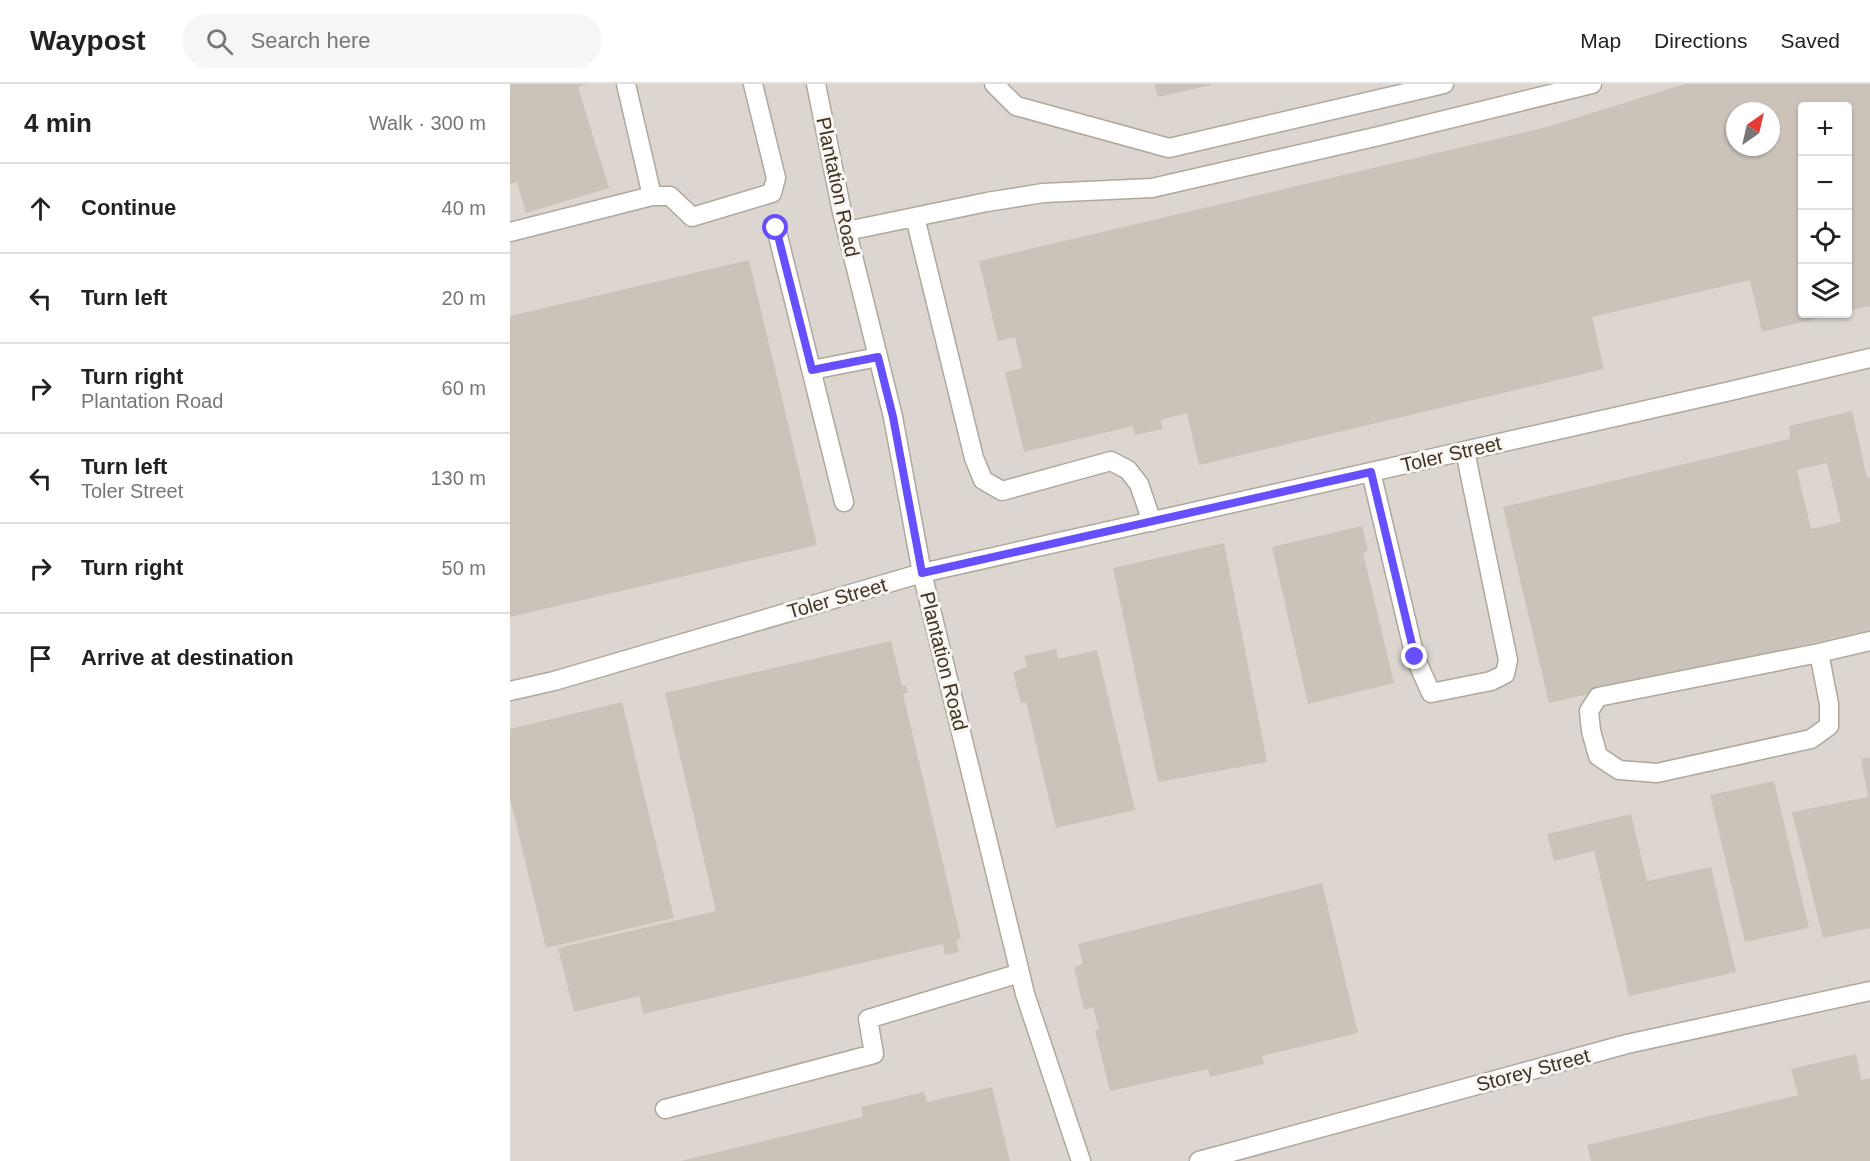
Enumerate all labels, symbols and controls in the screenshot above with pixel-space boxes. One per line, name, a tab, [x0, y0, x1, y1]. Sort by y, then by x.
search box	[182, 14, 602, 68]
text: Waypost	[30, 25, 146, 56]
icon: search	[203, 25, 236, 58]
text: Search here	[251, 28, 371, 53]
text: Map	[1580, 29, 1621, 52]
text: Directions	[1654, 29, 1747, 52]
text: Saved	[1780, 29, 1840, 52]
north arrow	[1726, 102, 1780, 156]
map controls	[1798, 102, 1852, 318]
button: +	[1798, 102, 1852, 156]
text: 4 min	[24, 108, 92, 138]
text: Walk · 300 m	[369, 112, 486, 134]
street label: Plantation Road	[812, 115, 864, 259]
button: −	[1798, 156, 1852, 210]
icon: ahead	[24, 192, 57, 225]
text: Continue	[81, 195, 176, 220]
text: 40 m	[442, 197, 486, 219]
button: locate	[1798, 210, 1852, 264]
route start	[762, 214, 788, 240]
button: layers	[1798, 264, 1852, 318]
icon: left	[24, 282, 57, 315]
text: Turn left	[81, 285, 167, 310]
text: 20 m	[442, 287, 486, 309]
text: Turn right	[81, 364, 183, 389]
icon: right	[24, 372, 57, 405]
text: 60 m	[442, 377, 486, 399]
text: Plantation Road	[81, 390, 223, 412]
street label: Toler Street	[1399, 432, 1504, 476]
text: Turn left	[81, 454, 167, 479]
icon: left	[24, 462, 57, 495]
text: 130 m	[430, 467, 486, 489]
text: Toler Street	[81, 480, 183, 502]
icon: right	[24, 552, 57, 585]
text: Turn right	[81, 555, 183, 580]
text: 50 m	[442, 557, 486, 579]
street label: Toler Street	[785, 573, 890, 623]
street label: Plantation Road	[916, 589, 972, 733]
icon: arrive	[24, 642, 57, 675]
route end	[1401, 643, 1427, 669]
text: Arrive at destination	[81, 645, 294, 670]
street label: Storey Street	[1474, 1044, 1593, 1096]

